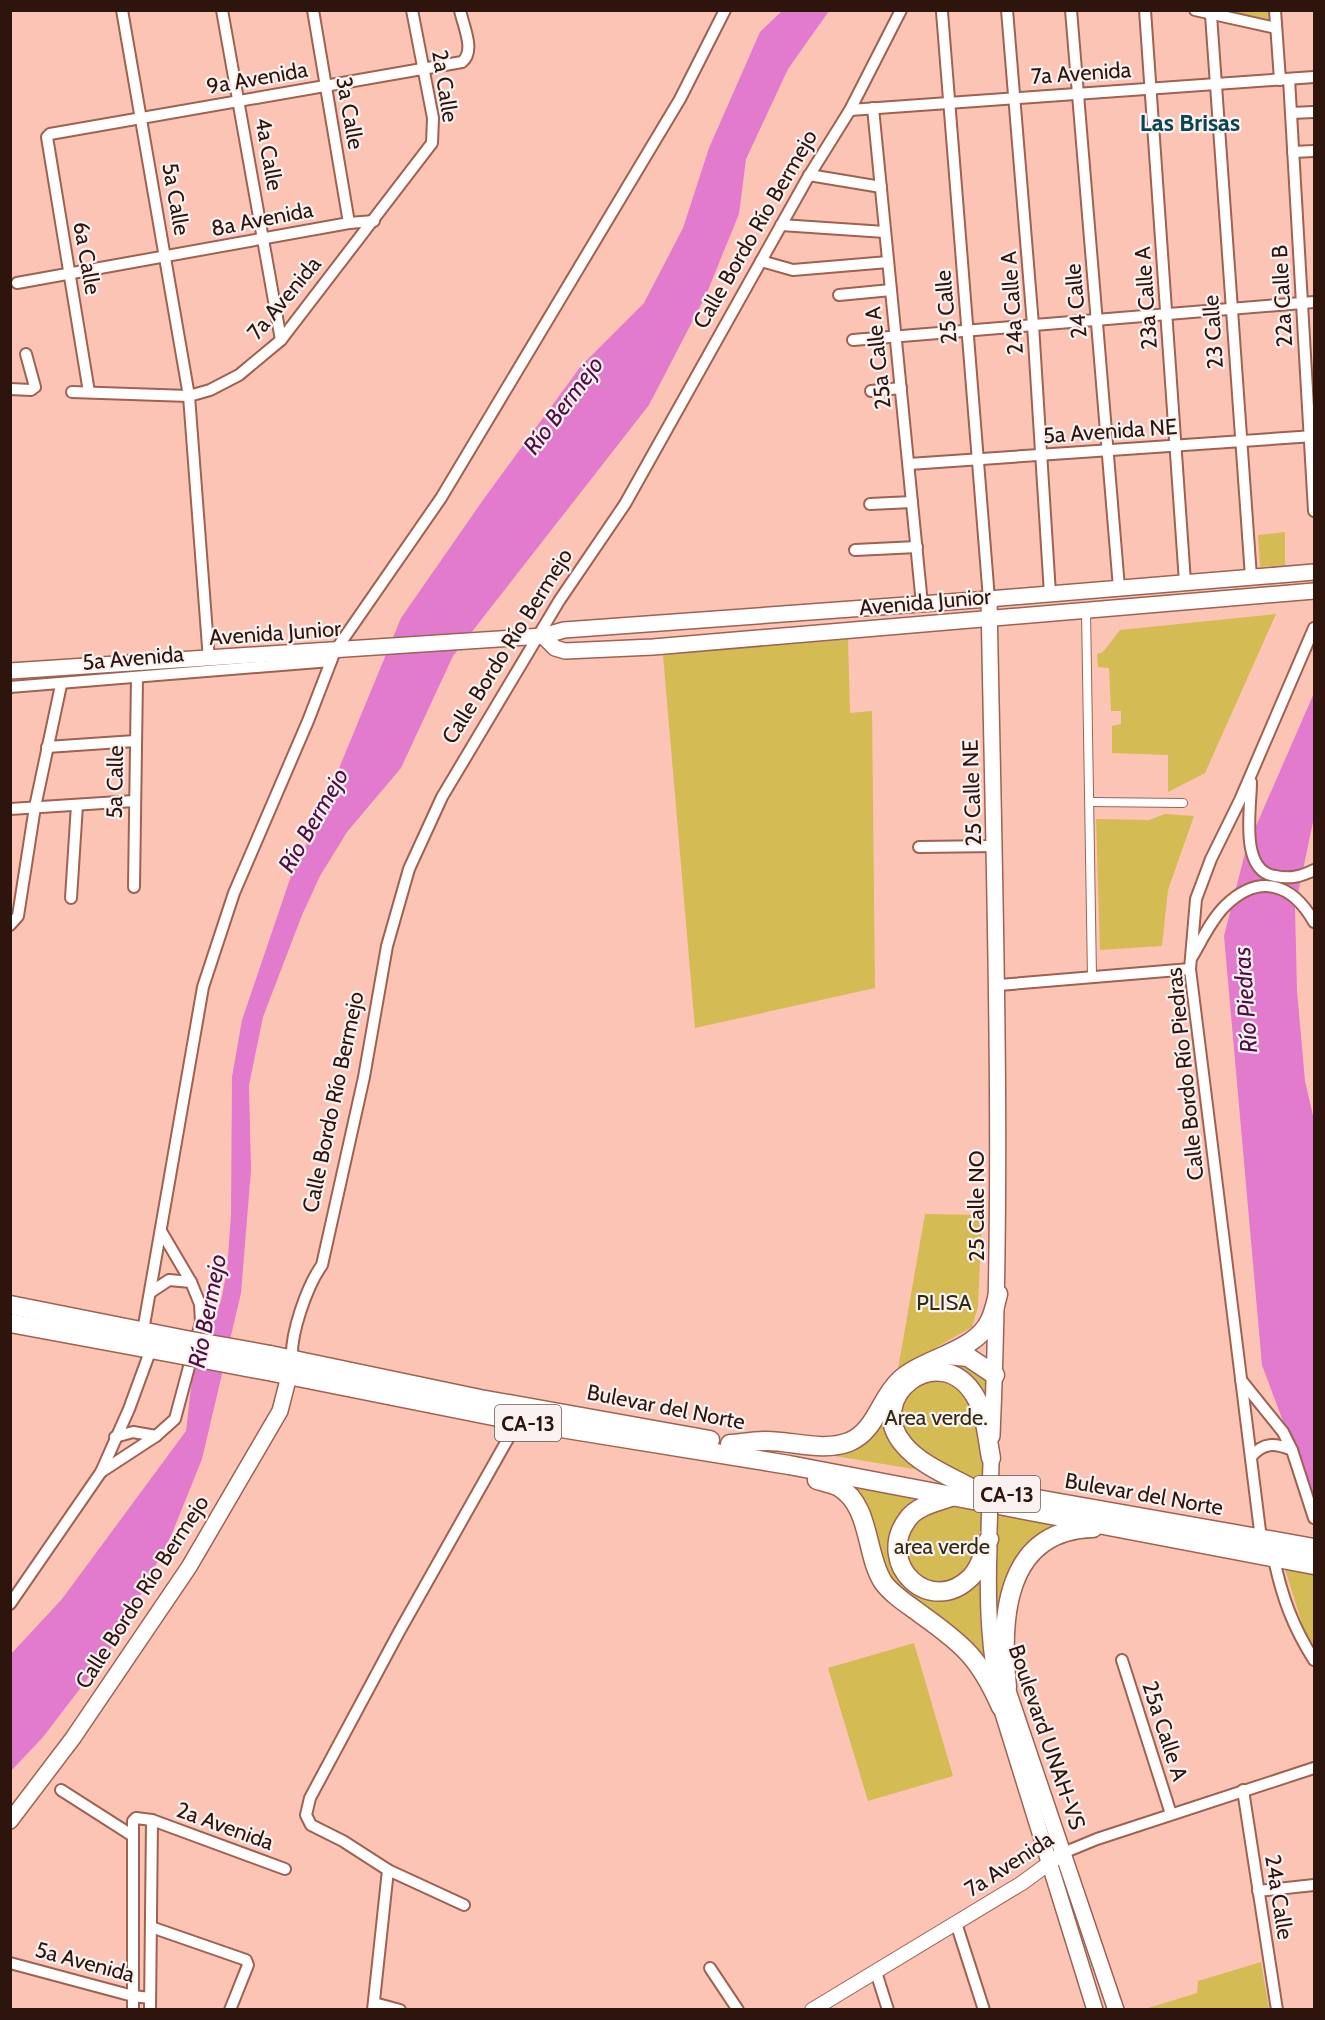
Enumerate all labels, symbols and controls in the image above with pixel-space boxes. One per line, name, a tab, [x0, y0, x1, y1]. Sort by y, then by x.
street label: 2a Calle	[426, 48, 464, 124]
street label: 9a Avenida	[204, 56, 310, 100]
street label: 7a Avenida	[1030, 56, 1132, 90]
street label: 3a Calle	[330, 75, 370, 151]
district label: Las Brisas	[1140, 108, 1240, 137]
street label: 4a Calle	[249, 115, 289, 193]
street label: Calle Bordo Río Bermejo	[687, 125, 823, 333]
street label: 5a Calle	[156, 161, 196, 237]
street label: 8a Avenida	[209, 196, 316, 242]
street label: 6a Calle	[67, 219, 107, 297]
street label: 22a Calle B	[1266, 244, 1298, 348]
street label: 23a Calle A	[1129, 245, 1163, 350]
street label: 24a Calle A	[995, 250, 1029, 356]
street label: 7a Avenida	[241, 251, 327, 345]
street label: 24 Calle	[1059, 263, 1093, 339]
street label: 25 Calle	[929, 269, 963, 345]
street label: 23 Calle	[1197, 294, 1229, 370]
street label: 25a Calle A	[859, 305, 897, 411]
water label: Río Bermejo	[517, 350, 609, 460]
street label: 5a Avenida NE	[1042, 413, 1178, 449]
street label: Calle Bordo Río Bermejo	[436, 543, 578, 749]
street label: Avenida Junior	[858, 583, 992, 621]
street label: Avenida Junior	[208, 615, 342, 651]
street label: 5a Avenida	[81, 640, 185, 676]
street label: 25 Calle NE	[957, 739, 987, 847]
street label: 5a Calle	[101, 745, 129, 819]
water label: Río Bermejo	[272, 763, 354, 877]
water label: Río Piedras	[1227, 946, 1263, 1054]
street label: Calle Bordo Río Piedras	[1160, 966, 1210, 1182]
street label: Calle Bordo Río Bermejo	[296, 989, 370, 1215]
street label: 25 Calle NO	[963, 1150, 990, 1262]
water label: Río Bermejo	[182, 1252, 232, 1370]
park label: PLISA	[916, 1289, 972, 1316]
street label: Bulevar del Norte	[585, 1378, 747, 1436]
park label: Area verde.	[884, 1404, 988, 1431]
road number: CA-13	[495, 1405, 561, 1441]
street label: Bulevar del Norte	[1063, 1467, 1225, 1521]
road number: CA-13	[974, 1476, 1040, 1512]
street label: Calle Bordo Río Bermejo	[69, 1490, 215, 1694]
park label: area verde	[894, 1533, 990, 1560]
street label: Boulevard UNAH-VS	[1003, 1641, 1091, 1833]
street label: 25a Calle A	[1136, 1678, 1194, 1785]
street label: 2a Avenida	[173, 1796, 278, 1856]
street label: 7a Avenida	[960, 1825, 1059, 1903]
street label: 24a Calle	[1259, 1853, 1299, 1941]
street label: 5a Avenida	[32, 1936, 138, 1988]

